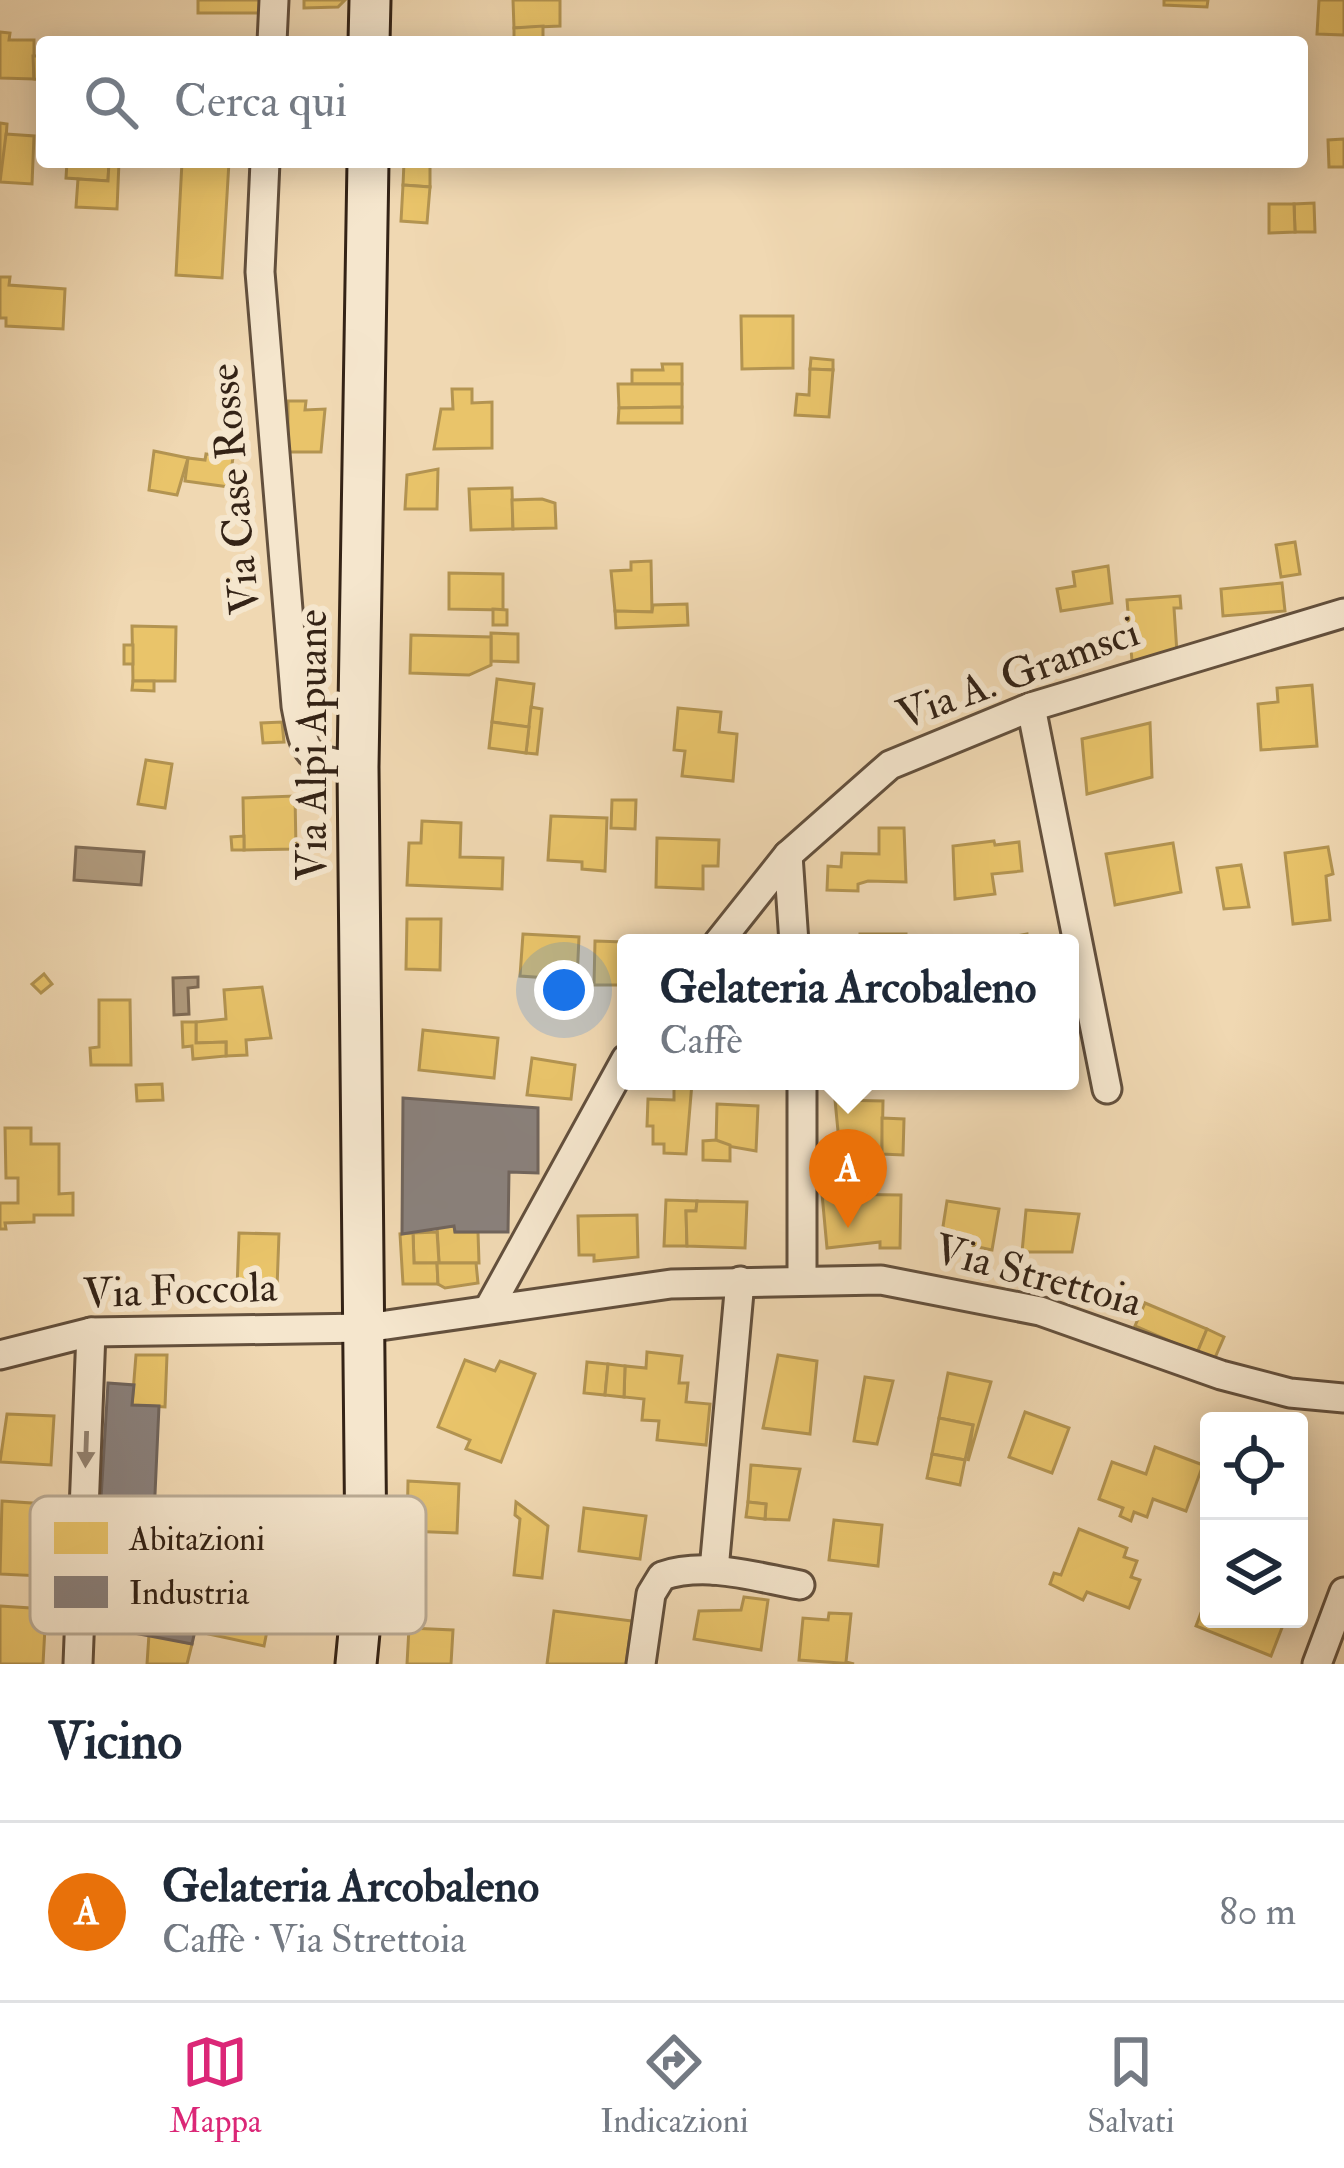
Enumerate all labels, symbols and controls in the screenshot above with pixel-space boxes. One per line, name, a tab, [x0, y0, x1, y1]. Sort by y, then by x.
search box	[36, 36, 1308, 168]
icon: search	[78, 69, 144, 135]
text: Cerca qui	[174, 74, 347, 130]
street label: Via Case Rosse	[198, 361, 272, 617]
street label: Via A. Gramsci	[890, 606, 1146, 742]
street label: Via Alpi Apuane	[287, 609, 339, 881]
popup	[617, 934, 1079, 1090]
your location	[534, 960, 594, 1020]
text: Gelateria Arcobaleno	[659, 960, 1037, 1016]
text: Caffè	[659, 1016, 742, 1065]
pin: A	[809, 1129, 887, 1228]
street label: Via Strettoia	[929, 1223, 1148, 1329]
street label: Via Foccola	[82, 1262, 279, 1320]
map controls	[1200, 1412, 1308, 1628]
button: locate	[1200, 1412, 1308, 1520]
one-way arrow	[76, 1431, 95, 1469]
legend	[30, 1496, 426, 1634]
text: Abitazioni	[128, 1519, 265, 1560]
button: layers	[1200, 1520, 1308, 1628]
text: Industria	[129, 1573, 250, 1614]
text: Vicino	[48, 1710, 182, 1774]
text: Gelateria Arcobaleno	[162, 1859, 539, 1915]
text: A	[75, 1887, 99, 1936]
text: 80 m	[1219, 1887, 1296, 1936]
text: Caffè · Via Strettoia	[162, 1915, 466, 1964]
tab: Mappa	[169, 2029, 262, 2142]
tab: Indicazioni	[600, 2029, 749, 2142]
tab: Salvati	[1087, 2029, 1175, 2142]

